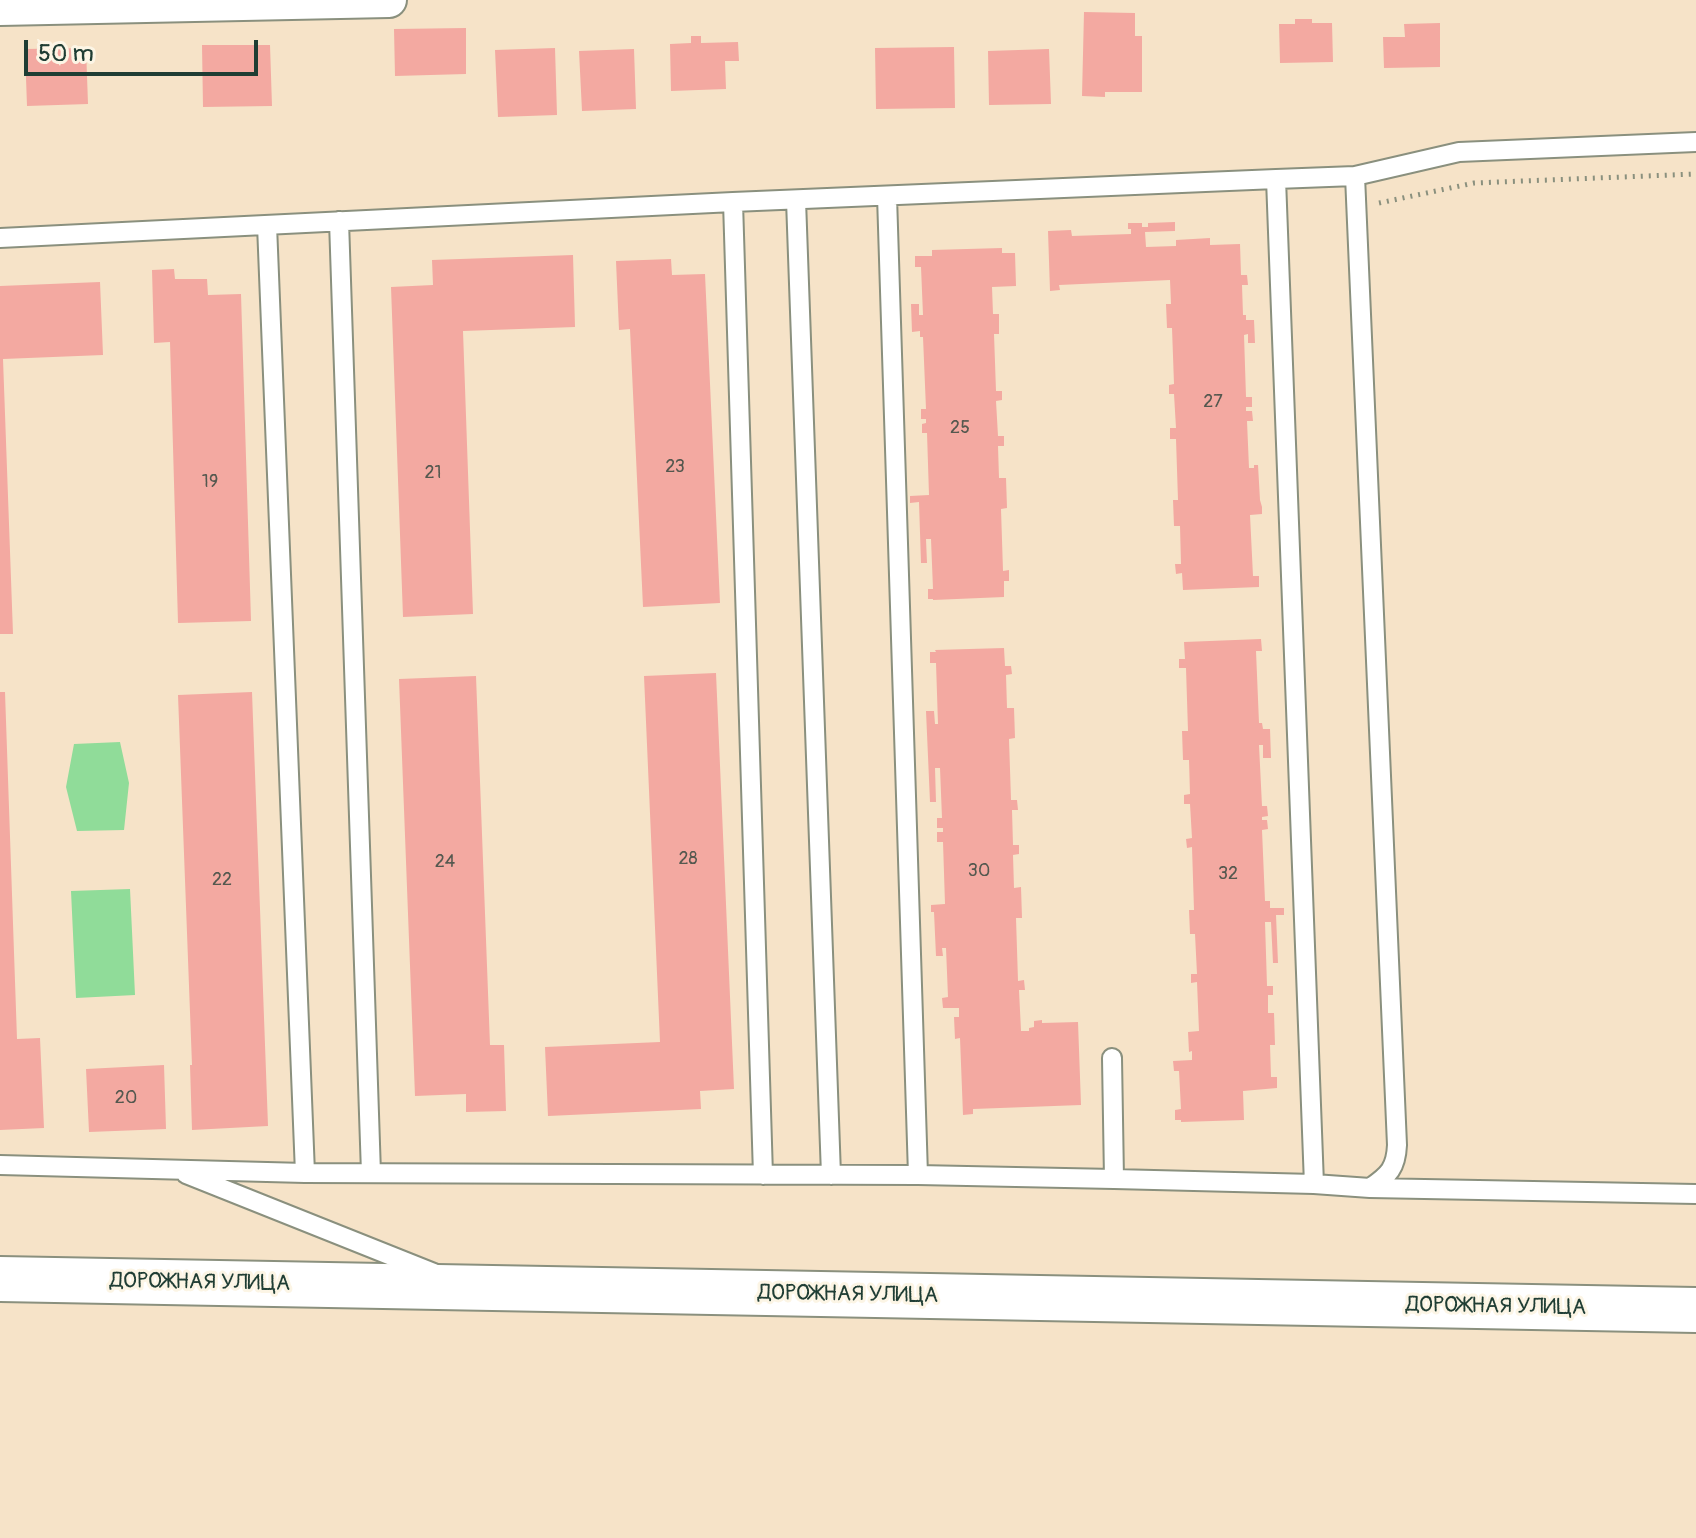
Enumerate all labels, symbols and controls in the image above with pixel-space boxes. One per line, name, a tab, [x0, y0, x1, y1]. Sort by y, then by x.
scale bar	[28, 24, 262, 74]
text: 50 m	[38, 39, 94, 68]
house number: 27	[1203, 391, 1223, 413]
house number: 25	[950, 417, 970, 439]
house number: 23	[665, 456, 685, 478]
house number: 21	[424, 462, 442, 484]
house number: 19	[202, 471, 218, 493]
house number: 28	[678, 848, 698, 870]
house number: 24	[435, 851, 455, 873]
house number: 30	[968, 860, 990, 882]
house number: 32	[1218, 863, 1238, 885]
house number: 22	[212, 869, 232, 891]
house number: 20	[115, 1087, 137, 1109]
street label: ДОРОЖНАЯ УЛИЦА	[110, 1268, 290, 1298]
street label: ДОРОЖНАЯ УЛИЦА	[758, 1280, 938, 1310]
street label: ДОРОЖНАЯ УЛИЦА	[1406, 1292, 1586, 1322]

